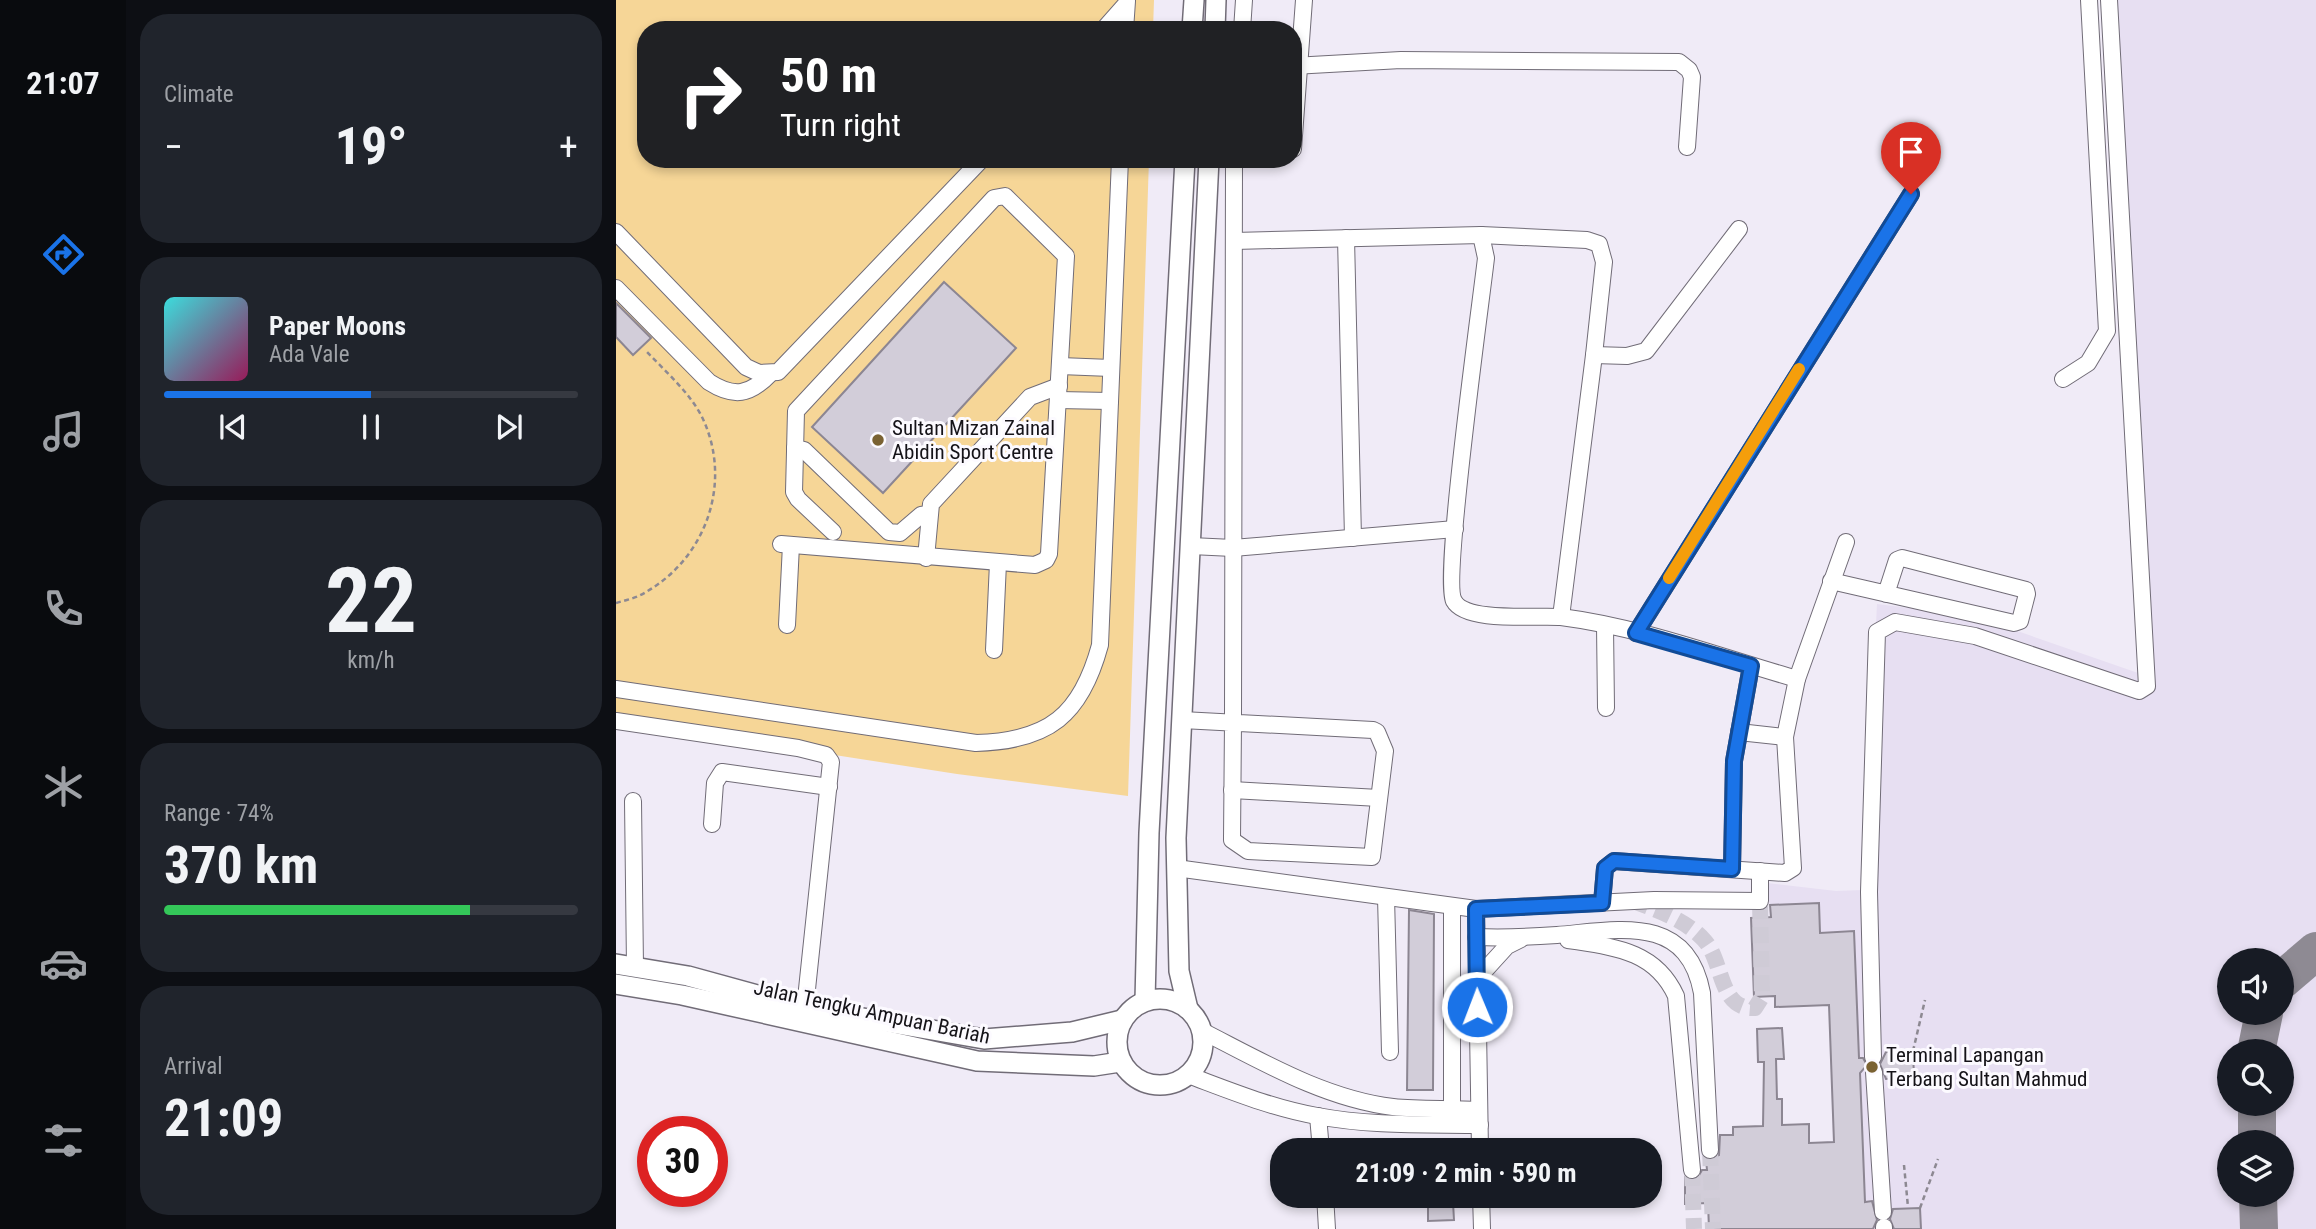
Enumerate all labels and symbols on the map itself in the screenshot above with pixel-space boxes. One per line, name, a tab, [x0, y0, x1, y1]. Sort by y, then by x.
pin	[1881, 122, 1941, 194]
place label: Sultan Mizan Zainal Abidin Sport Centre	[892, 416, 1055, 464]
marker: Sultan Mizan Zainal Abidin Sport Centre	[870, 432, 886, 448]
position arrow	[1440, 970, 1514, 1044]
street label: Jalan Tengku Ampuan Bariah	[752, 975, 992, 1049]
place label: Terminal Lapangan Terbang Sultan Mahmud	[1886, 1043, 2088, 1091]
marker: Terminal Lapangan Terbang Sultan Mahmud	[1864, 1059, 1880, 1075]
speed limit sign: 30	[637, 1116, 728, 1207]

